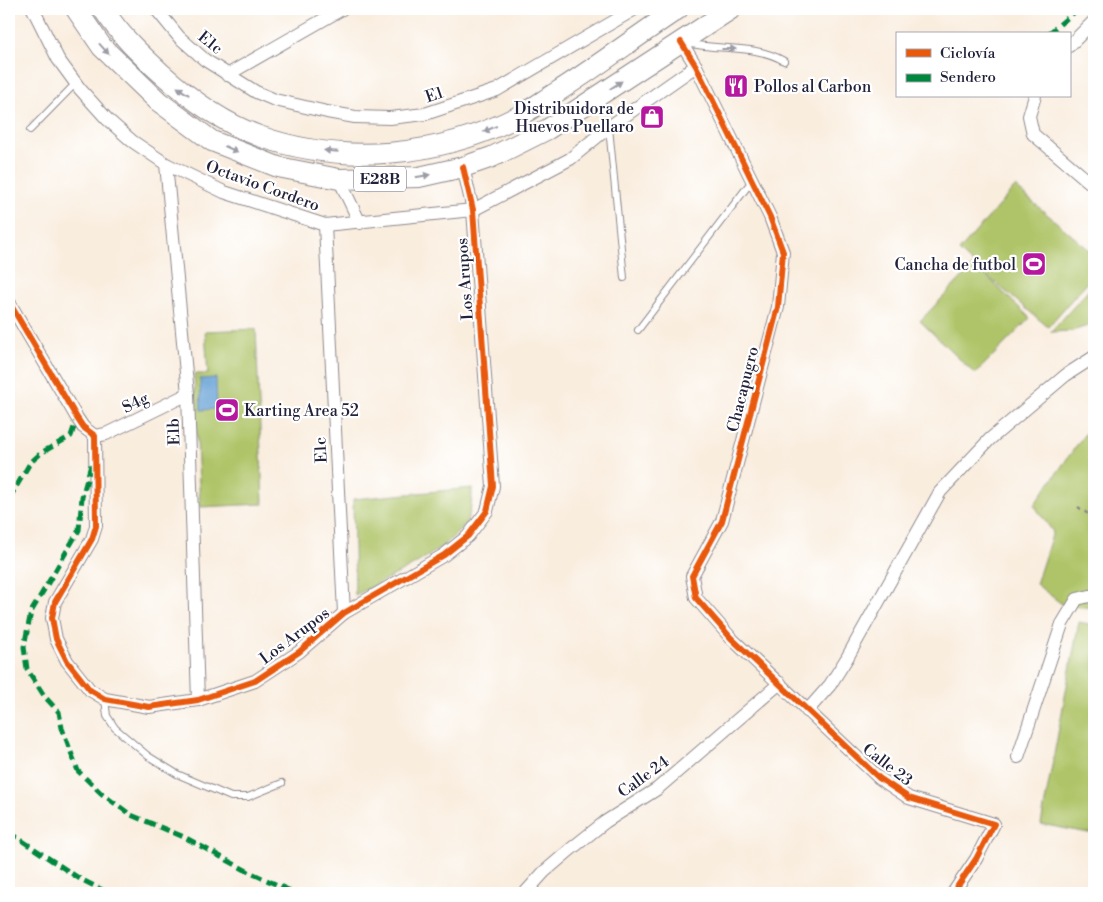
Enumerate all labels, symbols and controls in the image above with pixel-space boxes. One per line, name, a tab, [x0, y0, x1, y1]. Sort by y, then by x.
street label: E1c	[194, 27, 227, 59]
legend	[896, 32, 1070, 98]
one-way arrow	[99, 42, 110, 55]
text: Ciclovía	[940, 44, 996, 63]
one-way arrow	[721, 45, 737, 53]
text: Sendero	[940, 68, 996, 87]
restaurant icon: Pollos al Carbon	[723, 73, 749, 99]
place label: Pollos al Carbon	[754, 77, 872, 97]
one-way arrow	[609, 80, 623, 90]
street label: E1	[423, 83, 446, 107]
one-way arrow	[176, 86, 190, 96]
place label: Distribuidora de Huevos Puellaro	[514, 99, 634, 137]
shop icon: Distribuidora de Huevos Puellaro	[639, 104, 665, 130]
one-way arrow	[483, 125, 497, 133]
one-way arrow	[224, 145, 238, 153]
one-way arrow	[323, 146, 339, 154]
street label: Octavio Cordero	[203, 156, 322, 216]
road number: E28B	[354, 166, 406, 192]
one-way arrow	[416, 171, 432, 179]
street label: Los Arupos	[452, 237, 478, 321]
sports icon: Cancha de futbol	[1021, 251, 1047, 277]
place label: Cancha de futbol	[894, 255, 1016, 275]
street label: Chacapugro	[723, 344, 763, 434]
street label: S4g	[119, 388, 153, 418]
sports icon: Karting Area 52	[214, 397, 240, 423]
place label: Karting Area 52	[244, 401, 359, 421]
street label: E1b	[164, 418, 184, 446]
street label: E1c	[310, 436, 332, 463]
street label: Los Arupos	[256, 603, 334, 669]
street label: Calle 23	[858, 739, 916, 791]
street label: Calle 24	[614, 751, 674, 802]

